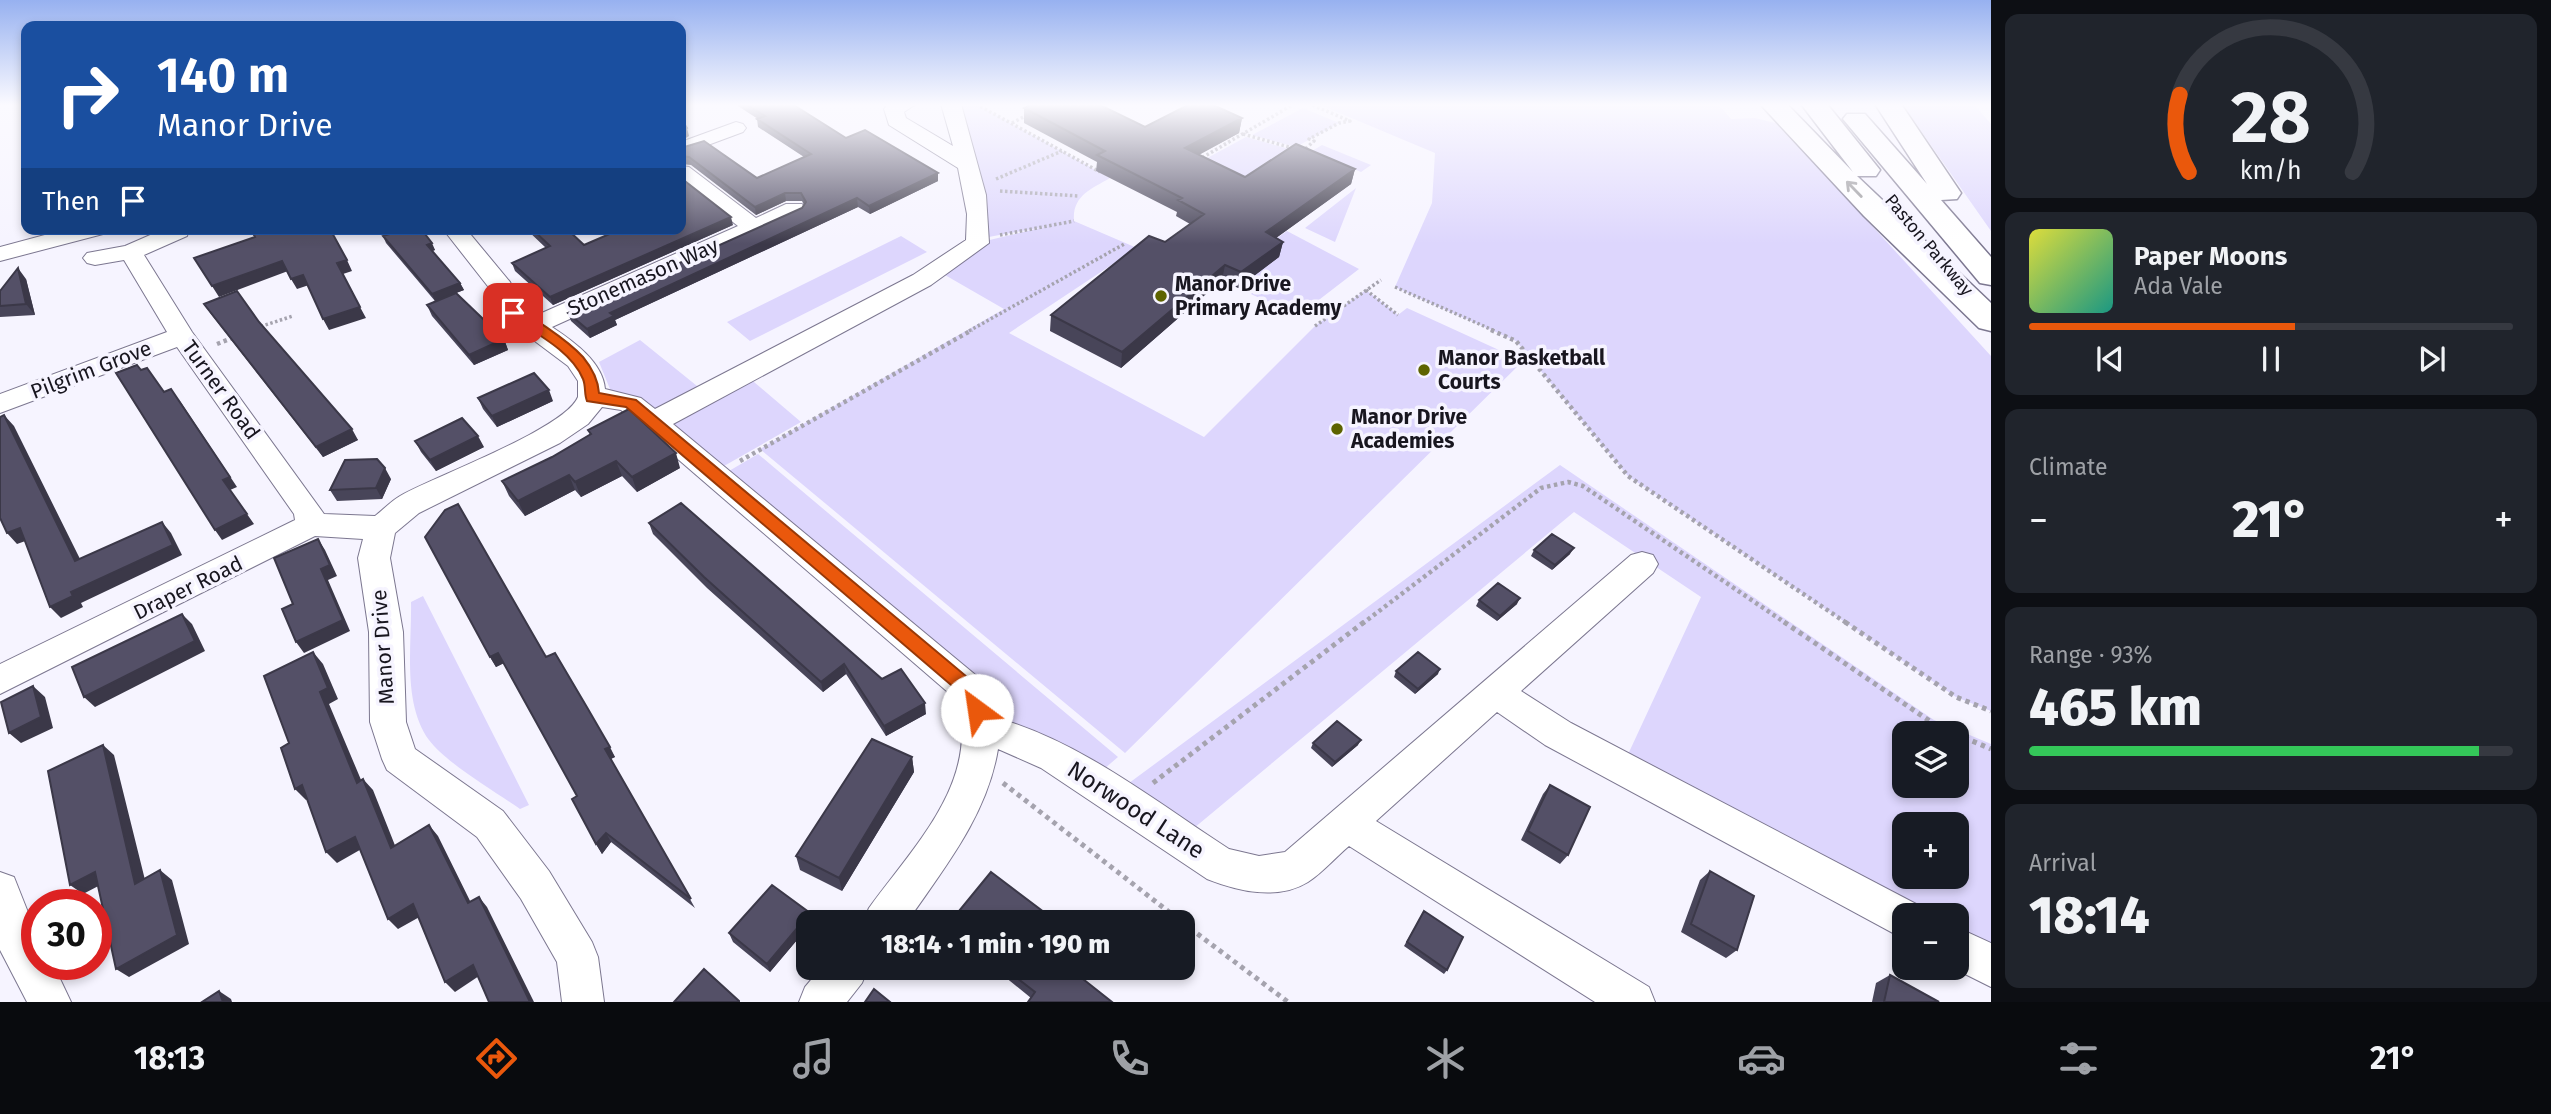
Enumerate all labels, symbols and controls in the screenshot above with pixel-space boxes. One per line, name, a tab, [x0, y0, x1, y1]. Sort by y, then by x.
text: 140 m	[157, 46, 289, 105]
icon: right	[42, 49, 133, 140]
text: 28	[2231, 74, 2311, 161]
text: Manor Drive	[157, 106, 333, 144]
text: km/h	[2240, 156, 2302, 186]
one-way arrow	[1845, 181, 1862, 198]
icon: arrive	[114, 182, 152, 220]
text: Then	[42, 186, 100, 217]
street label: Paston Parkway	[1880, 190, 1978, 300]
street label: Stonemason Way	[564, 232, 723, 322]
text: Paper Moons	[2134, 241, 2287, 272]
place label: Manor Drive Primary Academy	[1175, 271, 1342, 321]
text: Ada Vale	[2134, 272, 2223, 300]
pin	[483, 283, 543, 343]
marker: Manor Drive Primary Academy	[1153, 288, 1169, 304]
icon: arrive	[494, 294, 532, 332]
street label: Pilgrim Grove	[27, 335, 155, 405]
street label: Turner Road	[176, 335, 266, 445]
icon: previous	[2091, 340, 2129, 378]
icon: pause	[2252, 340, 2290, 378]
icon: next	[2413, 340, 2451, 378]
place label: Manor Basketball Courts	[1438, 345, 1606, 395]
marker: Manor Basketball Courts	[1416, 362, 1432, 378]
place label: Manor Drive Academies	[1350, 404, 1467, 454]
marker: Manor Drive Academies	[1329, 421, 1345, 437]
text: Climate	[2029, 453, 2108, 481]
text: 21°	[2232, 488, 2310, 551]
text: −	[2029, 497, 2048, 543]
text: +	[2494, 497, 2513, 543]
street label: Draper Road	[129, 550, 247, 626]
street label: Manor Drive	[366, 589, 400, 705]
text: Range · 93%	[2029, 641, 2153, 669]
position arrow	[940, 673, 1014, 747]
text: 465 km	[2029, 676, 2202, 739]
map controls	[1892, 721, 1969, 980]
button: layers	[1892, 721, 1969, 798]
street label: Norwood Lane	[1062, 755, 1210, 865]
button: +	[1892, 812, 1969, 889]
text: Arrival	[2029, 849, 2096, 877]
text: 18:14	[2029, 884, 2150, 947]
speed limit sign: 30	[21, 889, 112, 980]
button: −	[1892, 903, 1969, 980]
text: 18:14 · 1 min · 190 m	[881, 929, 1110, 960]
icon: directions	[472, 1034, 521, 1083]
icon: music	[789, 1034, 838, 1083]
icon: phone	[1105, 1034, 1154, 1083]
icon: climate	[1421, 1034, 1470, 1083]
icon: car	[1737, 1034, 1786, 1083]
icon: filters	[2054, 1034, 2103, 1083]
text: 18:13	[134, 1039, 205, 1077]
text: 21°	[2370, 1039, 2417, 1077]

